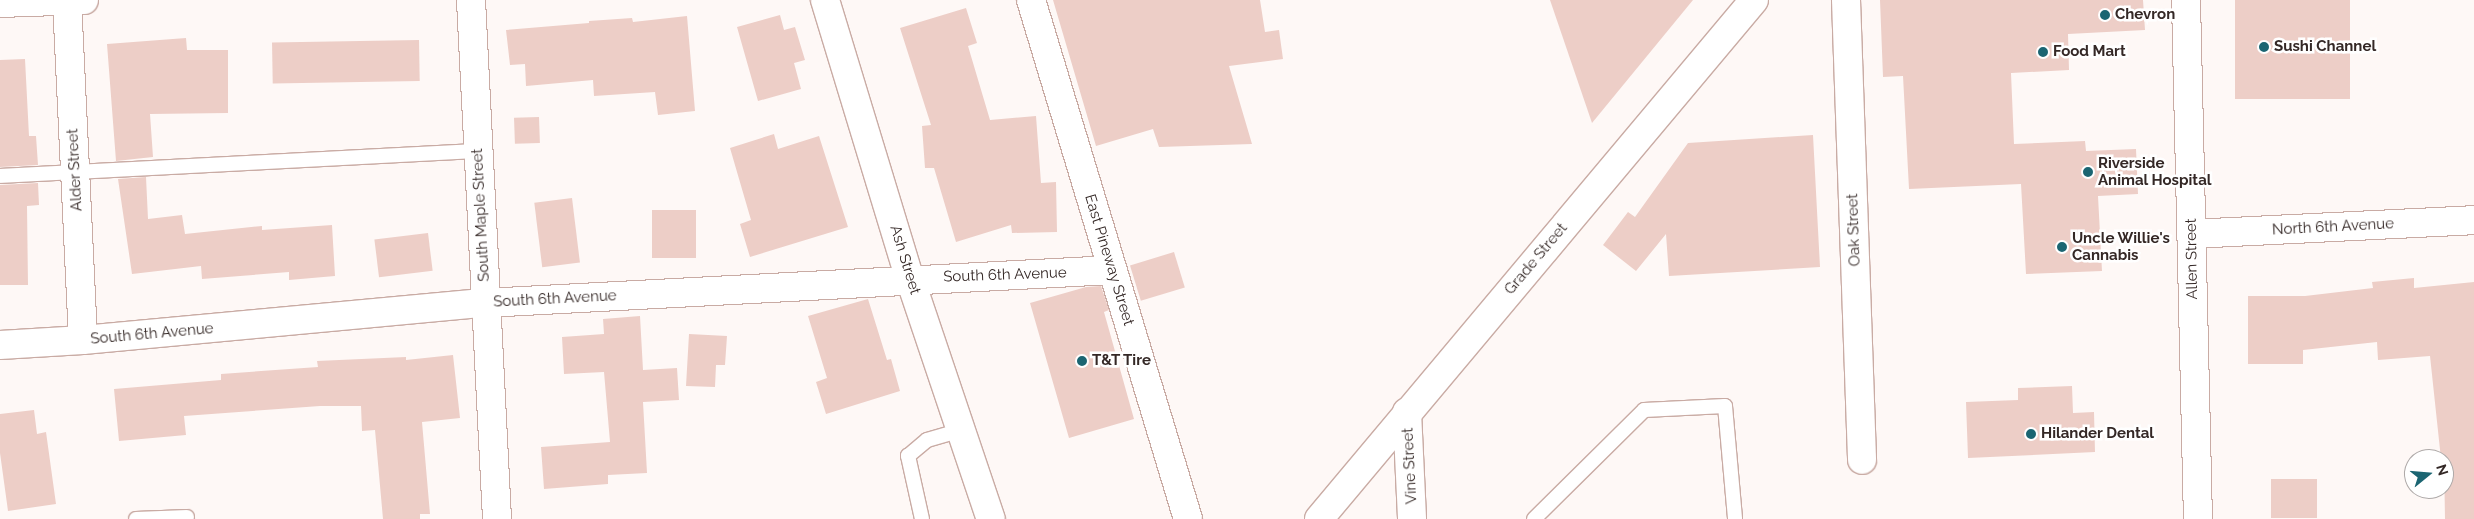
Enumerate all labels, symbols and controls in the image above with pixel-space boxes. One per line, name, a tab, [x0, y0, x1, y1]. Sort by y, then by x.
place label: Chevron	[2115, 6, 2175, 24]
marker: Chevron	[2099, 9, 2111, 21]
place label: Sushi Channel	[2274, 38, 2376, 56]
marker: Sushi Channel	[2258, 41, 2270, 53]
place label: Food Mart	[2053, 43, 2126, 61]
marker: Food Mart	[2037, 46, 2049, 58]
street label: Alder Street	[64, 128, 86, 212]
street label: South Maple Street	[469, 148, 493, 282]
place label: Riverside Animal Hospital	[2098, 154, 2212, 189]
marker: Riverside Animal Hospital	[2082, 166, 2094, 178]
street label: East Pineway Street	[1080, 192, 1138, 328]
street label: Oak Street	[1844, 193, 1864, 267]
street label: North 6th Avenue	[2271, 215, 2395, 239]
street label: Allen Street	[2182, 218, 2202, 300]
street label: Grade Street	[1501, 220, 1571, 298]
street label: Ash Street	[886, 223, 924, 297]
place label: Uncle Willie's Cannabis	[2072, 229, 2170, 264]
marker: Uncle Willie's Cannabis	[2056, 241, 2068, 253]
street label: South 6th Avenue	[943, 264, 1067, 286]
street label: South 6th Avenue	[493, 287, 617, 311]
street label: South 6th Avenue	[90, 320, 214, 348]
place label: T&T Tire	[1092, 352, 1152, 370]
marker: T&T Tire	[1076, 355, 1088, 367]
place label: Hilander Dental	[2041, 425, 2154, 443]
street label: Vine Street	[1399, 427, 1421, 505]
marker: Hilander Dental	[2025, 428, 2037, 440]
north arrow	[2404, 449, 2454, 499]
text: N	[2433, 462, 2452, 477]

